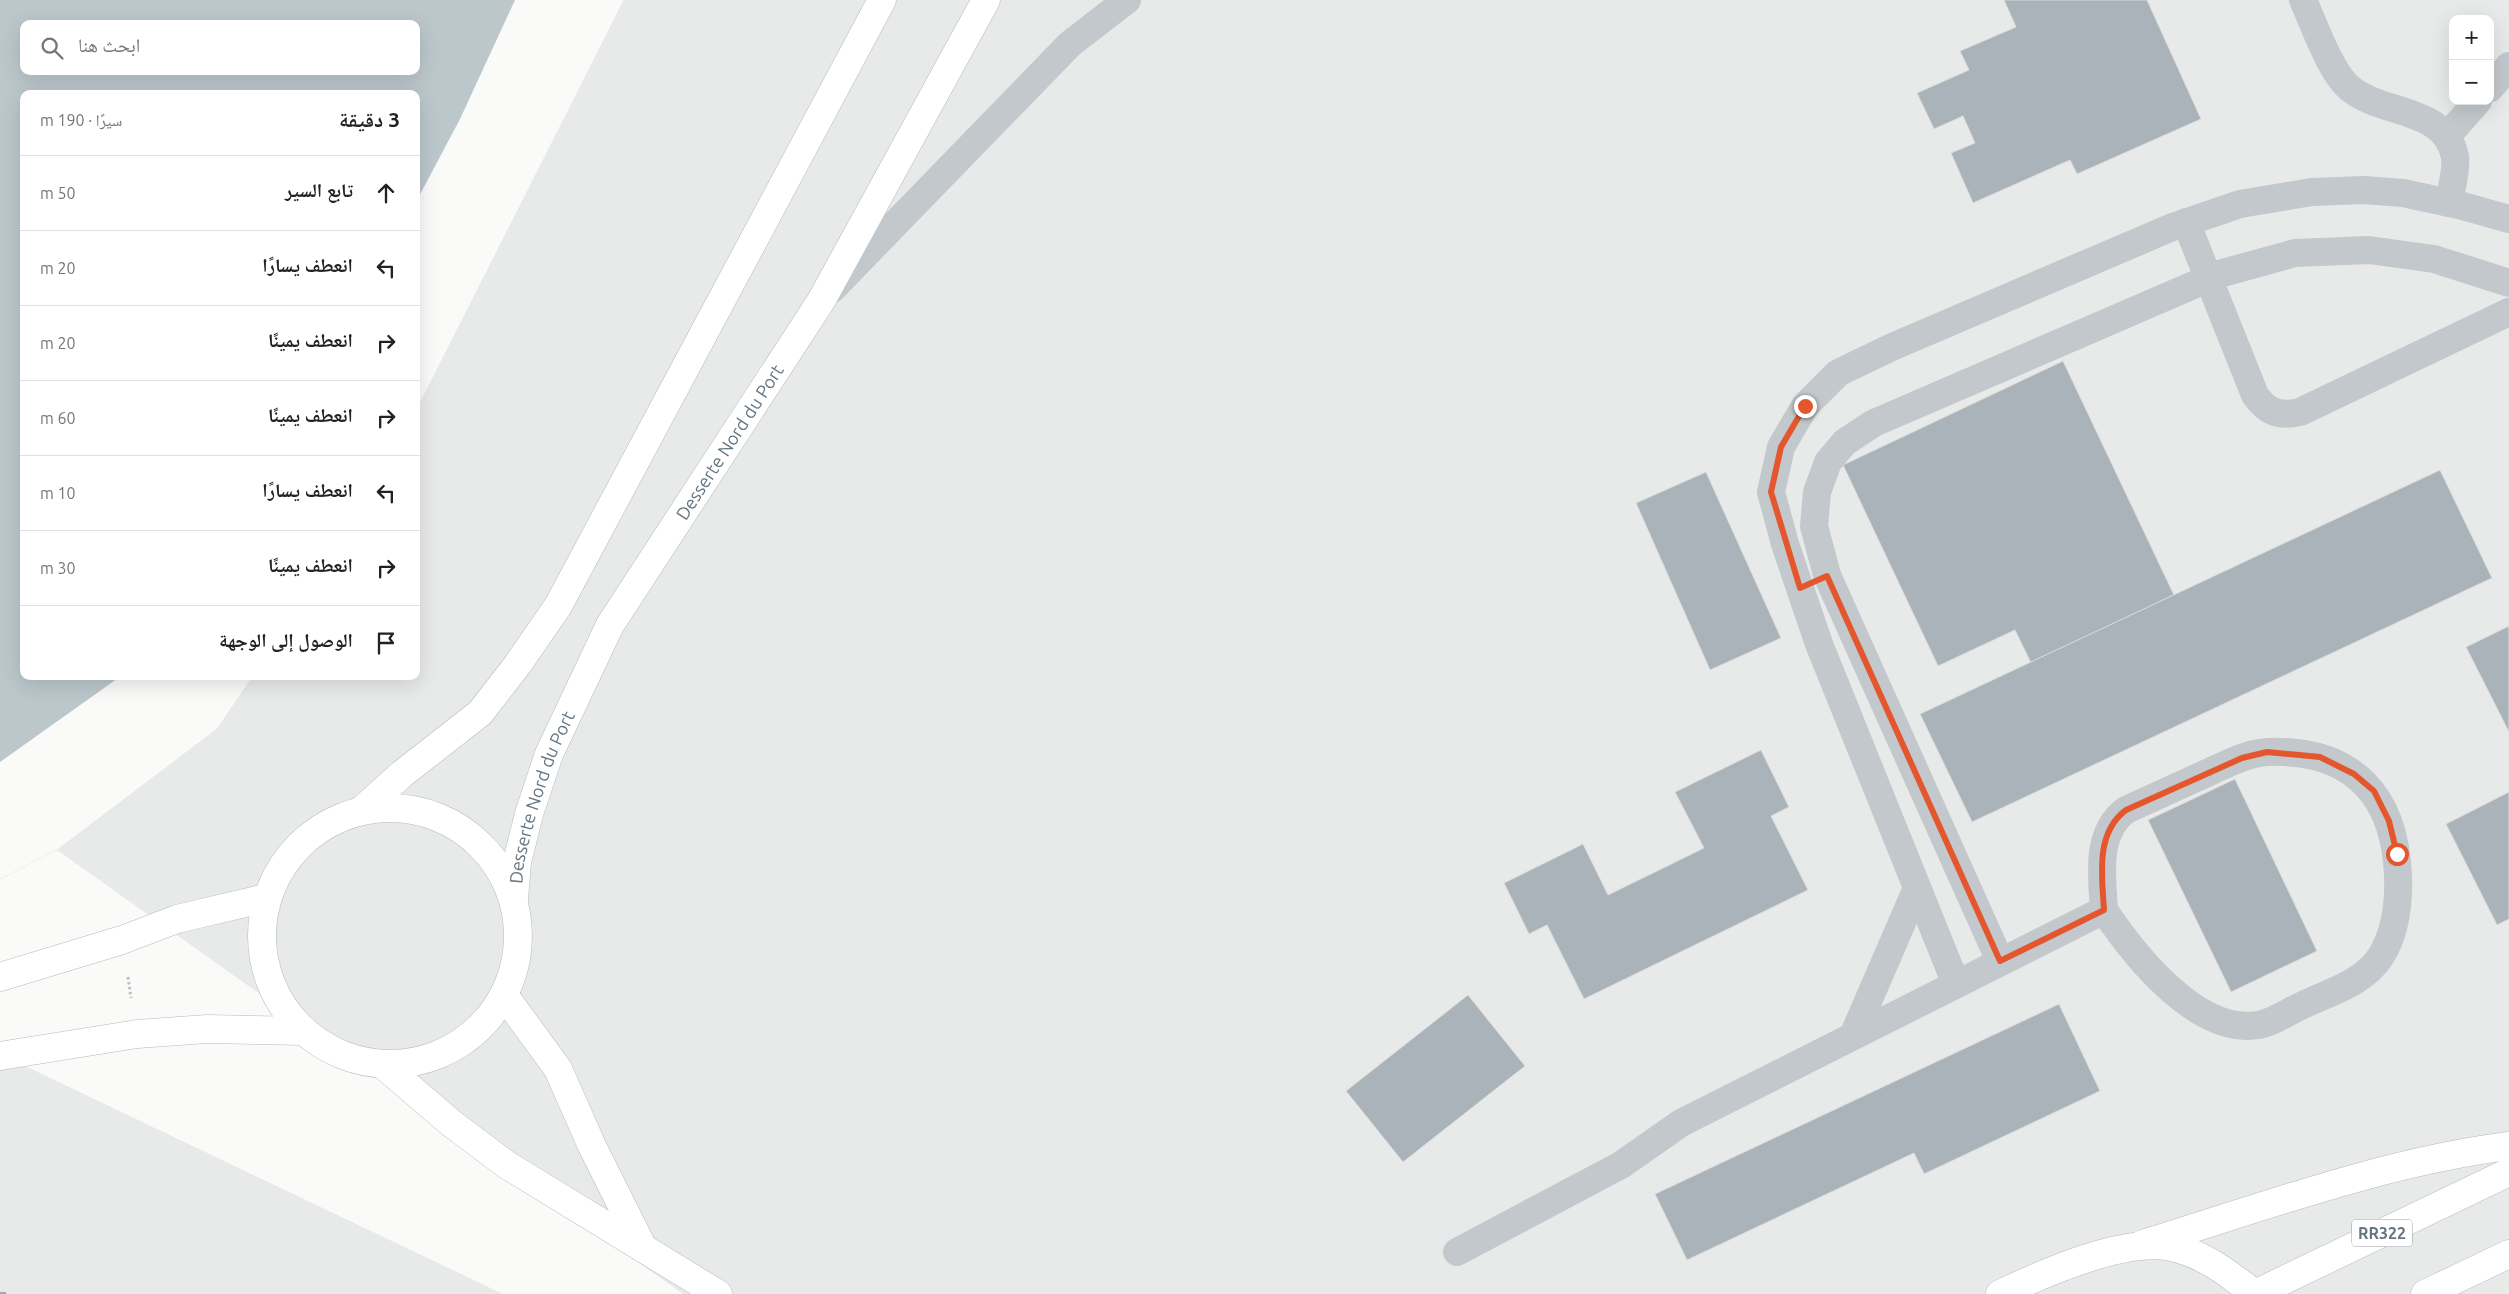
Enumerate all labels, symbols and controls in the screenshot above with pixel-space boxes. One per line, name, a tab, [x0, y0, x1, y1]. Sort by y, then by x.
map controls	[2449, 15, 2494, 105]
button: +	[2449, 15, 2494, 60]
search box	[20, 20, 420, 75]
icon: search	[38, 34, 66, 62]
text: ابحث هنا	[78, 34, 140, 56]
button: −	[2449, 60, 2494, 105]
text: 3 دقيقة	[339, 107, 400, 131]
text: سيرًا · 190 m	[40, 111, 122, 129]
text: تابع السير	[285, 179, 353, 201]
icon: ahead	[372, 179, 400, 207]
text: 50 m	[40, 184, 76, 202]
text: انعطف يسارًا	[262, 254, 353, 276]
icon: left	[372, 254, 400, 282]
text: 20 m	[40, 259, 76, 277]
text: انعطف يمينًا	[268, 329, 353, 351]
icon: right	[372, 329, 400, 357]
text: 20 m	[40, 334, 76, 352]
street label: Desserte Nord du Port	[671, 361, 787, 523]
route end	[1794, 395, 1817, 418]
text: انعطف يمينًا	[268, 404, 353, 426]
icon: right	[372, 404, 400, 432]
text: 60 m	[40, 409, 76, 427]
text: انعطف يسارًا	[262, 479, 353, 501]
icon: left	[372, 479, 400, 507]
text: 10 m	[40, 484, 76, 502]
text: انعطف يمينًا	[268, 554, 353, 576]
icon: right	[372, 554, 400, 582]
text: 30 m	[40, 559, 76, 577]
text: الوصول إلى الوجهة	[219, 629, 353, 651]
icon: arrive	[372, 629, 400, 657]
street label: Desserte Nord du Port	[505, 708, 578, 884]
route start	[2386, 843, 2409, 866]
road number: RR322	[2352, 1220, 2412, 1246]

